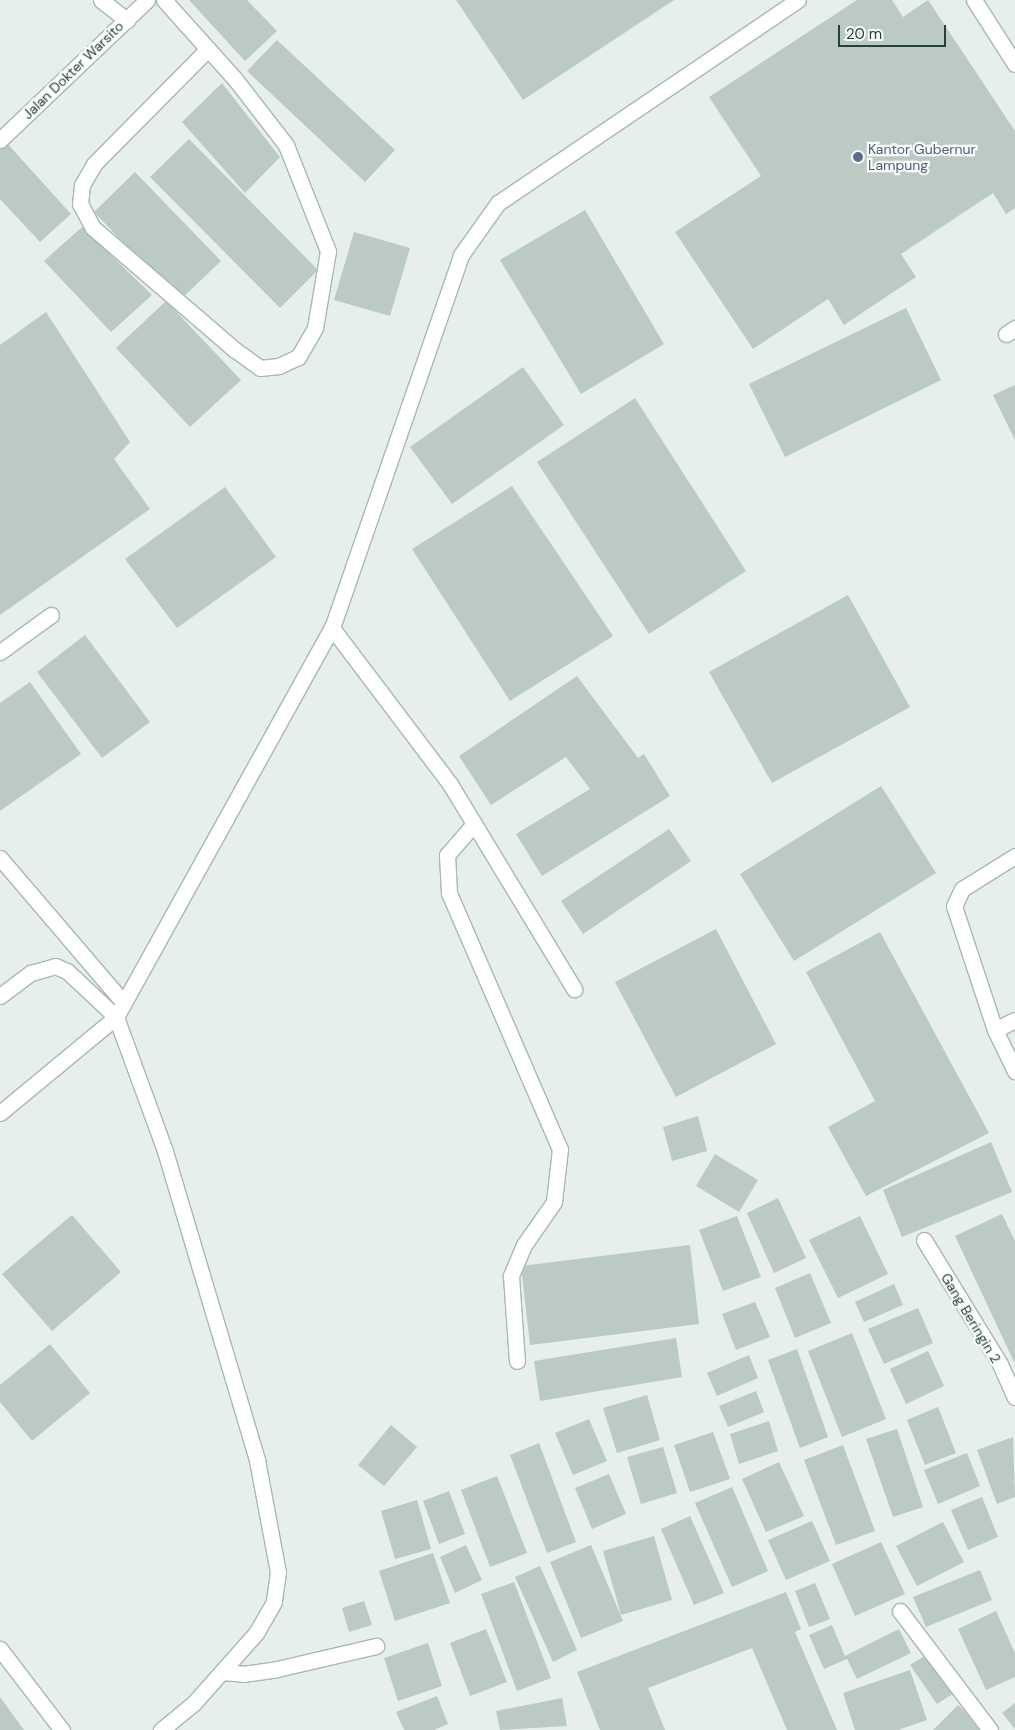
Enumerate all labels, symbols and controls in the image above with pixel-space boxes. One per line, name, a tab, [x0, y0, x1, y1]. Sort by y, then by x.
scale bar	[840, 15, 948, 47]
street label: Jalan Dokter Warsito	[19, 17, 127, 123]
text: 20 m	[846, 24, 882, 44]
place label: Kantor Gubernur Lampung	[868, 141, 976, 174]
marker: Kantor Gubernur Lampung	[852, 151, 864, 163]
street label: Gang Beringin 2	[938, 1270, 1004, 1366]

